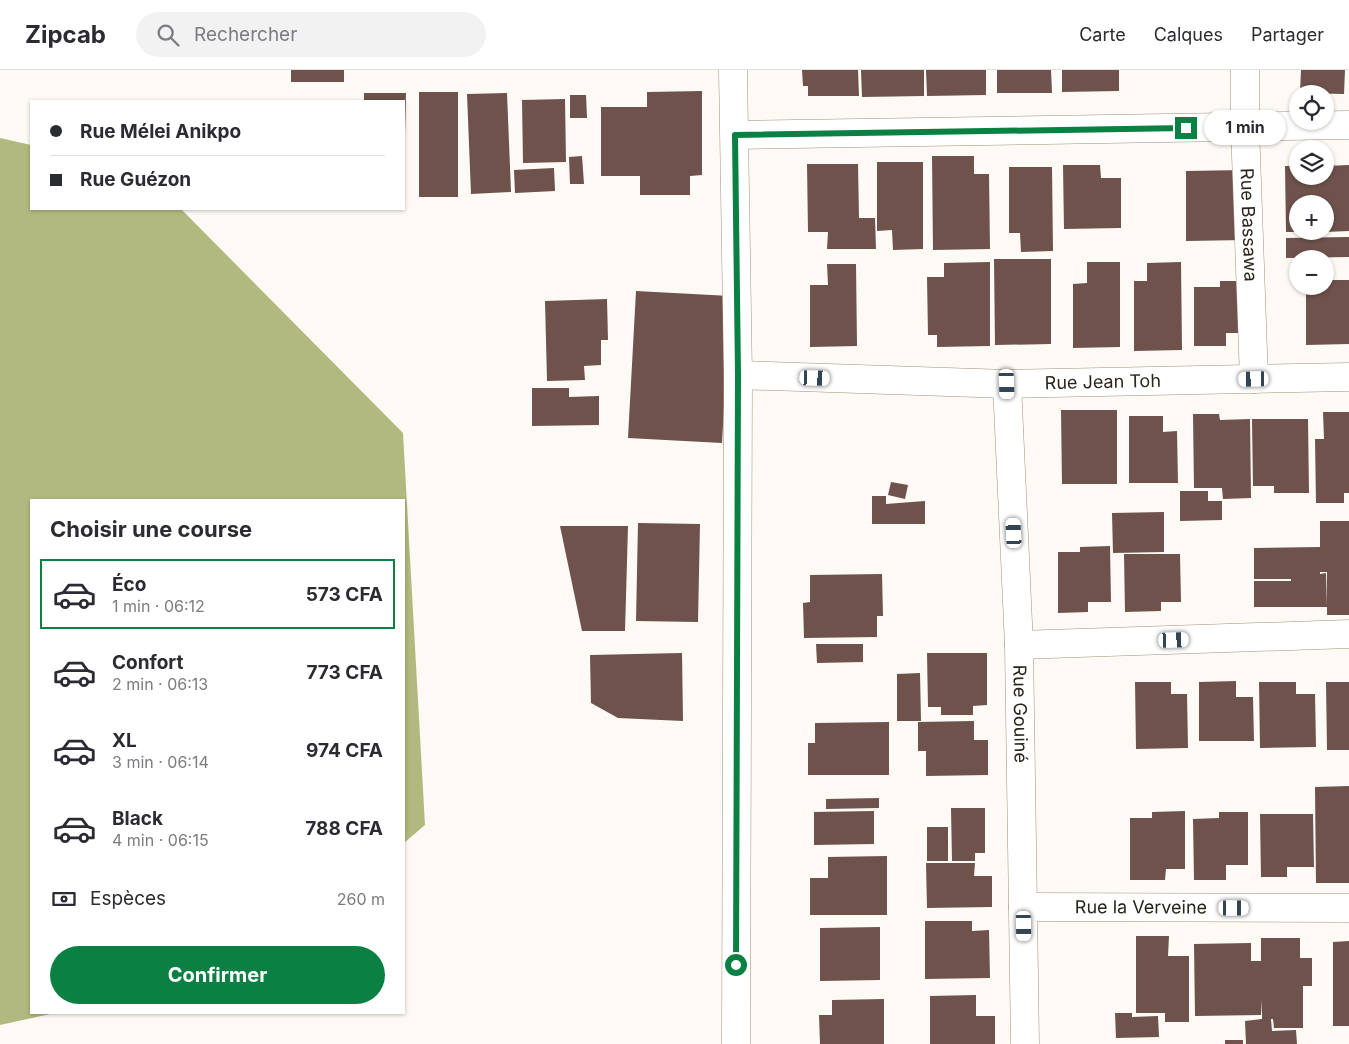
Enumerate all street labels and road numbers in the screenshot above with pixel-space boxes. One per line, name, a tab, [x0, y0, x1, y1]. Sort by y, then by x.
street label: Rue Bassawa	[1236, 168, 1262, 282]
street label: Rue Jean Toh	[1044, 370, 1161, 393]
street label: Rue Gouiné	[1009, 664, 1032, 763]
street label: Rue la Verveine	[1075, 896, 1207, 918]

